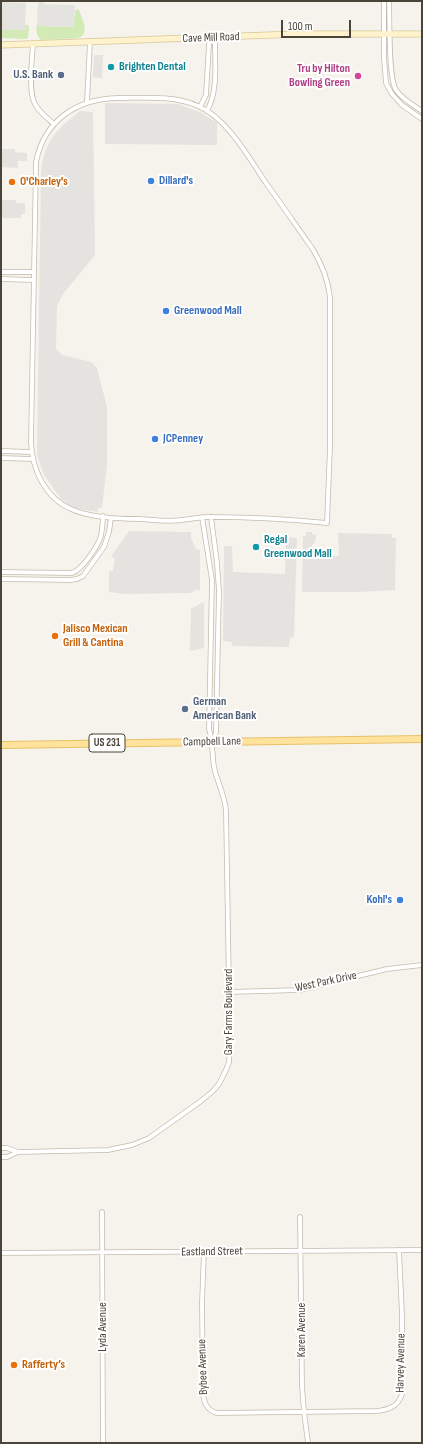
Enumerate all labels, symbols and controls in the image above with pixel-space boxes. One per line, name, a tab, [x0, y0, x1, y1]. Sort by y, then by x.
scale bar	[283, 12, 353, 38]
text: 100 m	[288, 19, 313, 34]
street label: Cave Mill Road	[182, 30, 240, 46]
place label: Brighten Dental	[119, 60, 186, 74]
marker: Brighten Dental	[106, 62, 116, 72]
place label: Tru by Hilton Bowling Green	[289, 62, 350, 90]
place label: U.S. Bank	[13, 68, 53, 82]
marker: U.S. Bank	[56, 70, 66, 80]
marker: Tru by Hilton Bowling Green	[353, 71, 363, 81]
place label: Dillard's	[159, 174, 193, 188]
place label: O'Charley's	[20, 175, 68, 189]
marker: Dillard's	[146, 176, 156, 186]
marker: O'Charley's	[7, 177, 17, 187]
place label: Greenwood Mall	[174, 304, 242, 318]
marker: Greenwood Mall	[161, 306, 171, 316]
place label: JCPenney	[163, 432, 203, 446]
marker: JCPenney	[150, 434, 160, 444]
place label: Regal Greenwood Mall	[264, 533, 332, 561]
marker: Regal Greenwood Mall	[251, 542, 261, 552]
place label: Jalisco Mexican Grill & Cantina	[63, 622, 128, 650]
marker: Jalisco Mexican Grill & Cantina	[50, 631, 60, 641]
place label: German American Bank	[193, 695, 256, 723]
marker: German American Bank	[180, 704, 190, 714]
road number: US 231	[89, 734, 125, 752]
street label: Campbell Lane	[183, 734, 241, 750]
place label: Kohl's	[367, 893, 392, 907]
marker: Kohl's	[395, 895, 405, 905]
street label: West Park Drive	[294, 968, 358, 996]
street label: Gary Farms Boulevard	[222, 969, 236, 1055]
street label: Eastland Street	[181, 1244, 243, 1260]
street label: Lyda Avenue	[96, 1302, 110, 1352]
street label: Karen Avenue	[295, 1303, 309, 1357]
street label: Harvey Avenue	[393, 1333, 409, 1393]
street label: Bybee Avenue	[195, 1339, 211, 1395]
place label: Rafferty’s	[22, 1358, 65, 1372]
marker: Rafferty’s	[9, 1360, 19, 1370]

